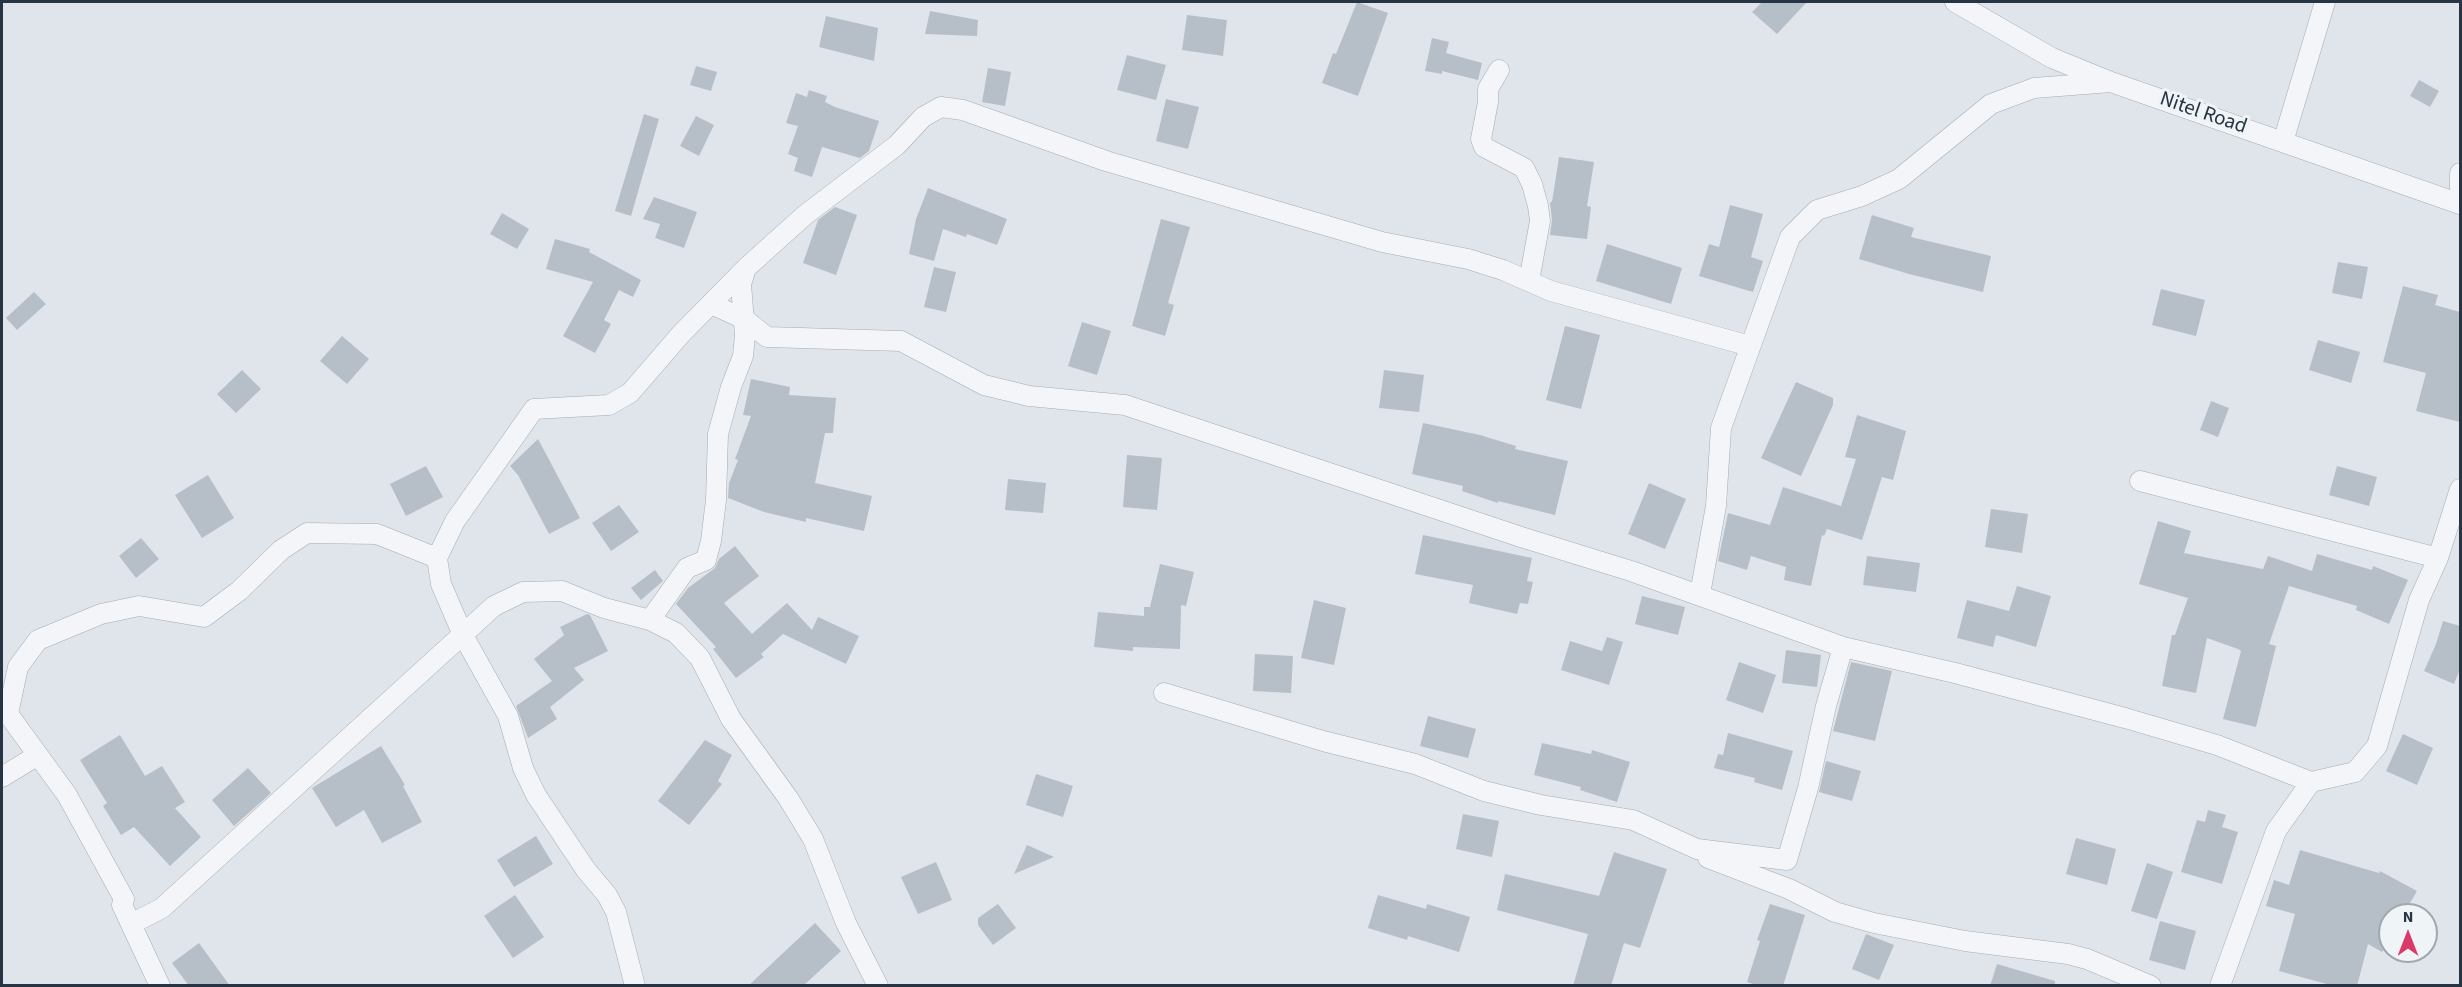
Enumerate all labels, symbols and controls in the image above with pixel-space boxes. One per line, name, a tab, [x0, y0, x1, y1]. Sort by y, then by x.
street label: Nitel Road	[2156, 87, 2250, 141]
north arrow	[2378, 903, 2438, 963]
text: N	[2403, 906, 2413, 928]

